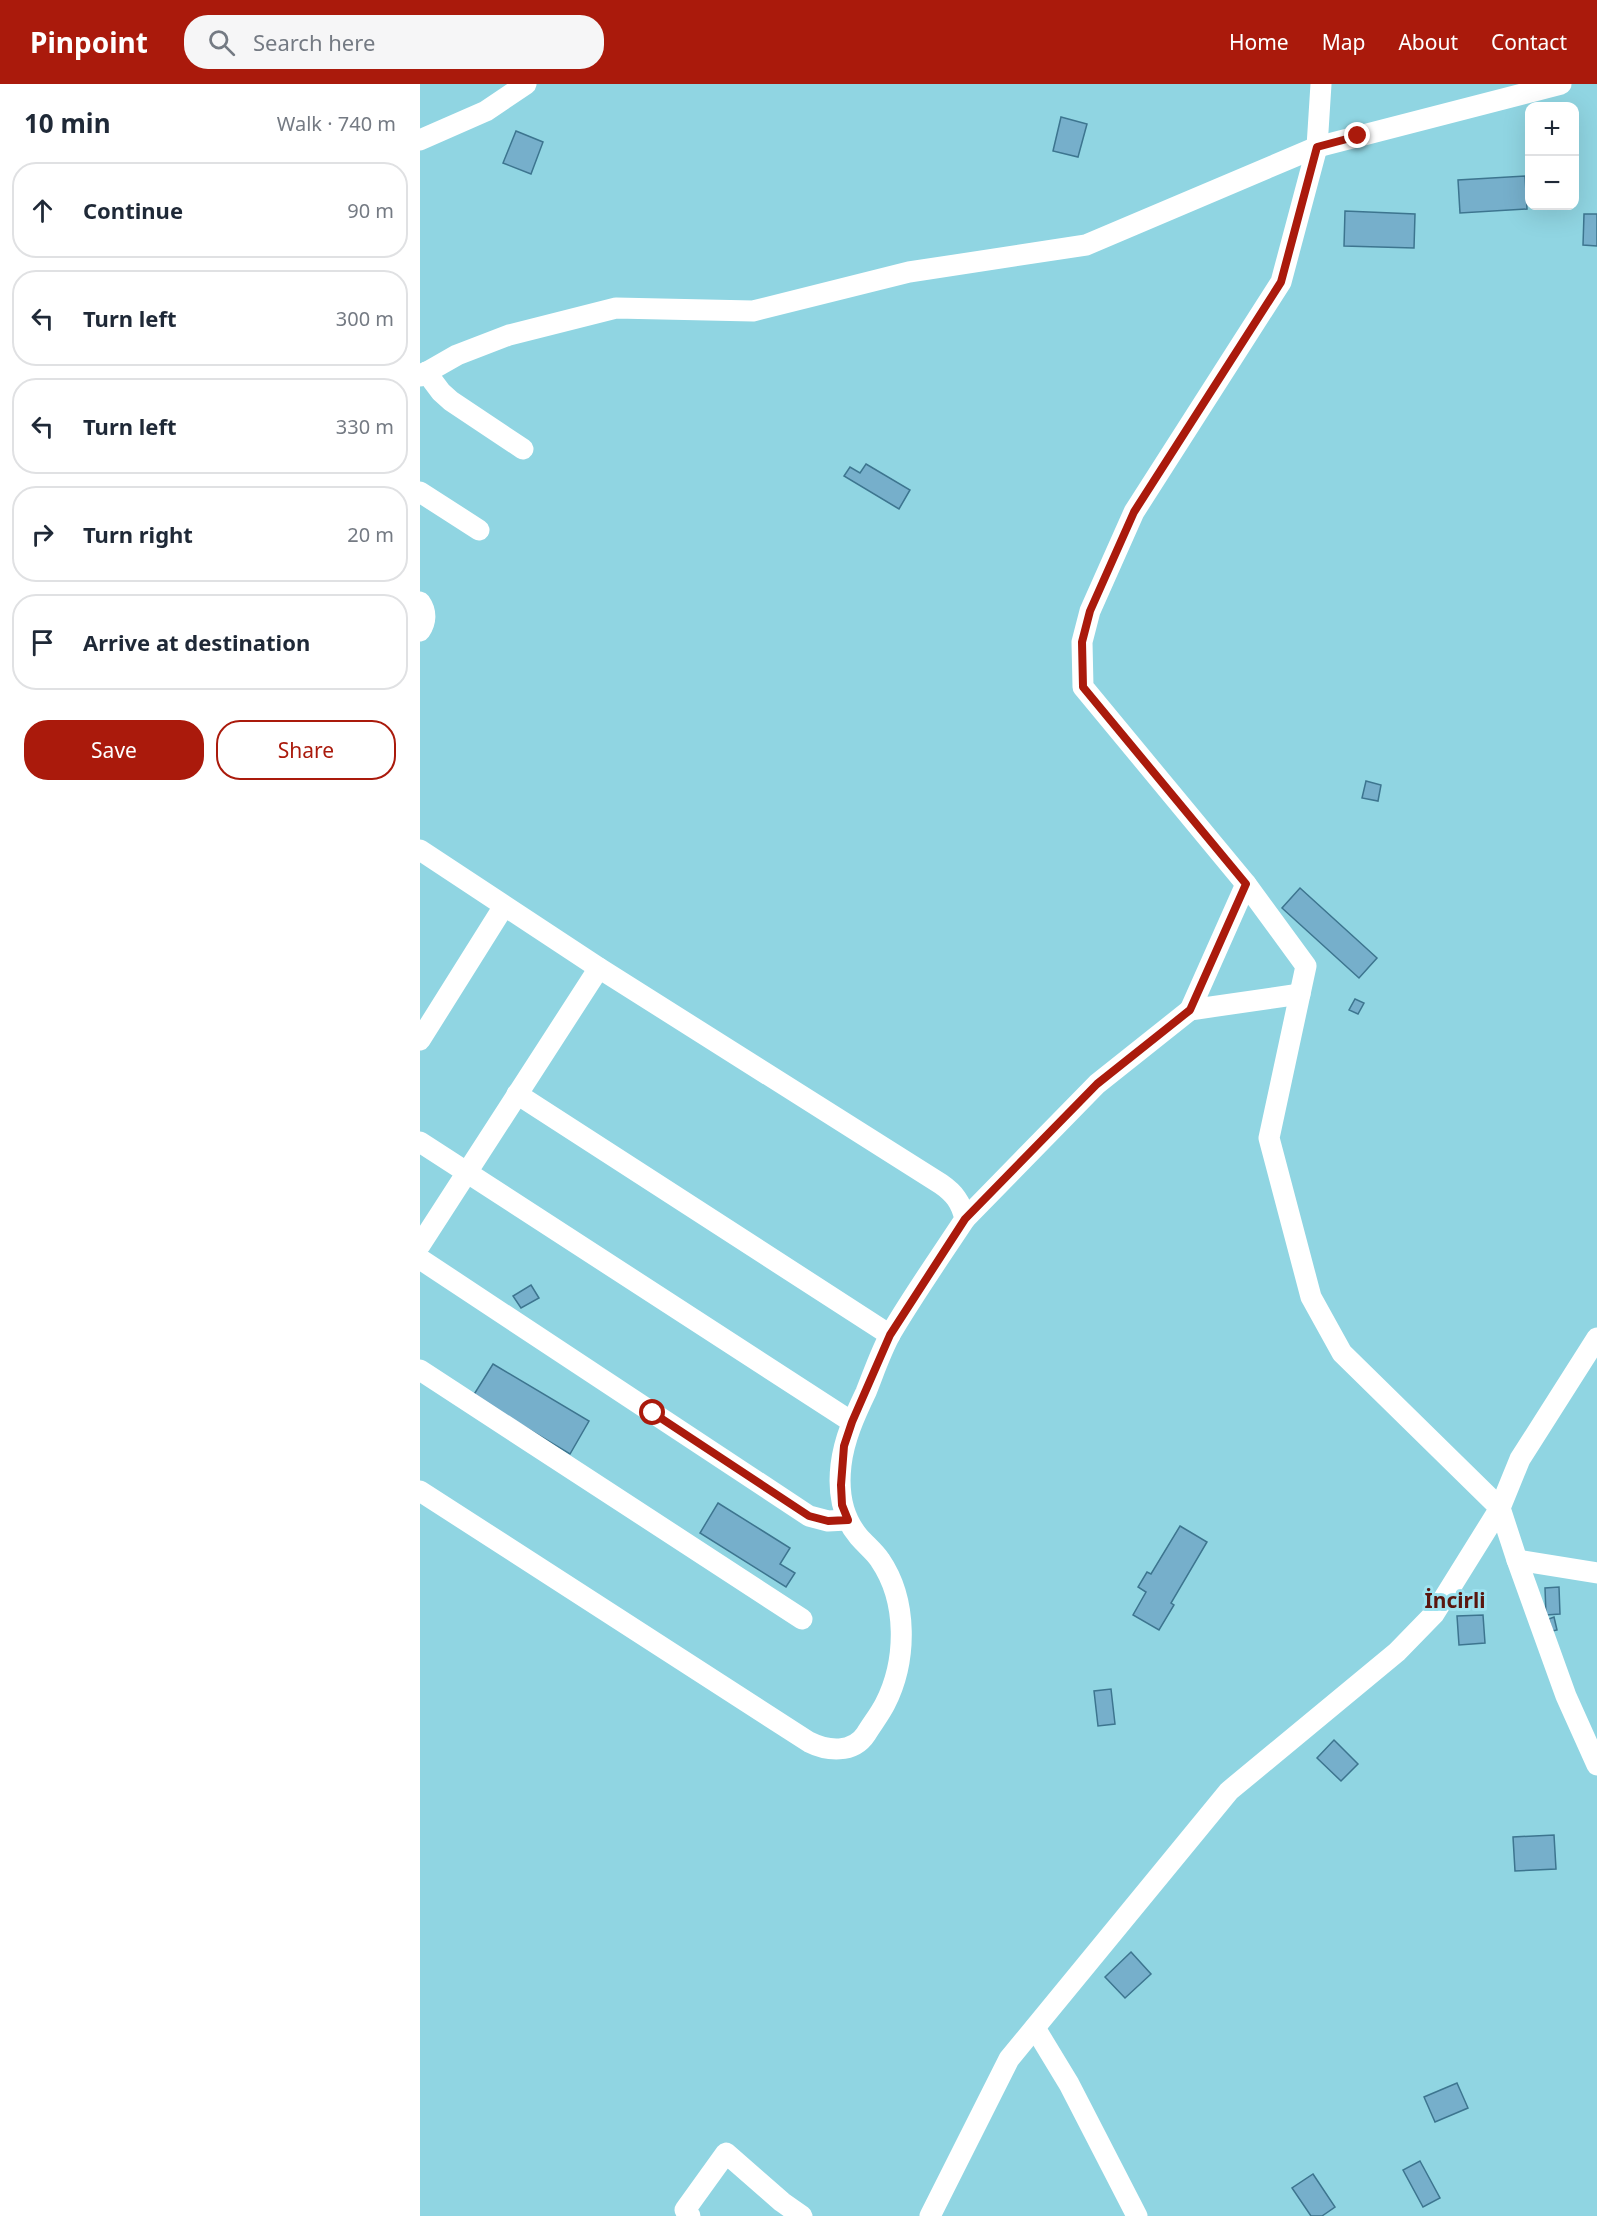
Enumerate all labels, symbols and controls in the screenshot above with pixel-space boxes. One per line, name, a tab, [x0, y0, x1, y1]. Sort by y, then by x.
search box	[184, 15, 604, 69]
text: Pinpoint	[30, 23, 148, 61]
icon: search	[205, 26, 238, 59]
text: Search here	[253, 27, 375, 57]
text: Home	[1229, 28, 1289, 56]
text: Map	[1322, 28, 1365, 56]
text: About	[1398, 28, 1458, 56]
text: Contact	[1491, 28, 1567, 56]
map controls	[1525, 102, 1579, 210]
button: +	[1525, 102, 1579, 156]
text: 10 min	[24, 105, 111, 141]
text: Walk · 740 m	[277, 110, 396, 137]
route end	[1344, 122, 1370, 148]
button: −	[1525, 156, 1579, 210]
icon: ahead	[26, 194, 59, 227]
text: Continue	[83, 195, 183, 225]
text: 90 m	[347, 197, 394, 224]
icon: left	[26, 302, 59, 335]
text: Turn left	[83, 303, 177, 333]
text: 300 m	[336, 305, 394, 332]
icon: left	[26, 410, 59, 443]
text: Turn left	[83, 411, 177, 441]
text: 330 m	[336, 413, 394, 440]
icon: right	[26, 518, 59, 551]
text: Turn right	[83, 519, 193, 549]
text: 20 m	[347, 521, 394, 548]
icon: arrive	[26, 626, 59, 659]
text: Arrive at destination	[83, 627, 310, 657]
button: Save	[24, 720, 204, 780]
button: Share	[216, 720, 396, 780]
route start	[639, 1399, 665, 1425]
district label: İncirli	[1425, 1586, 1485, 1614]

